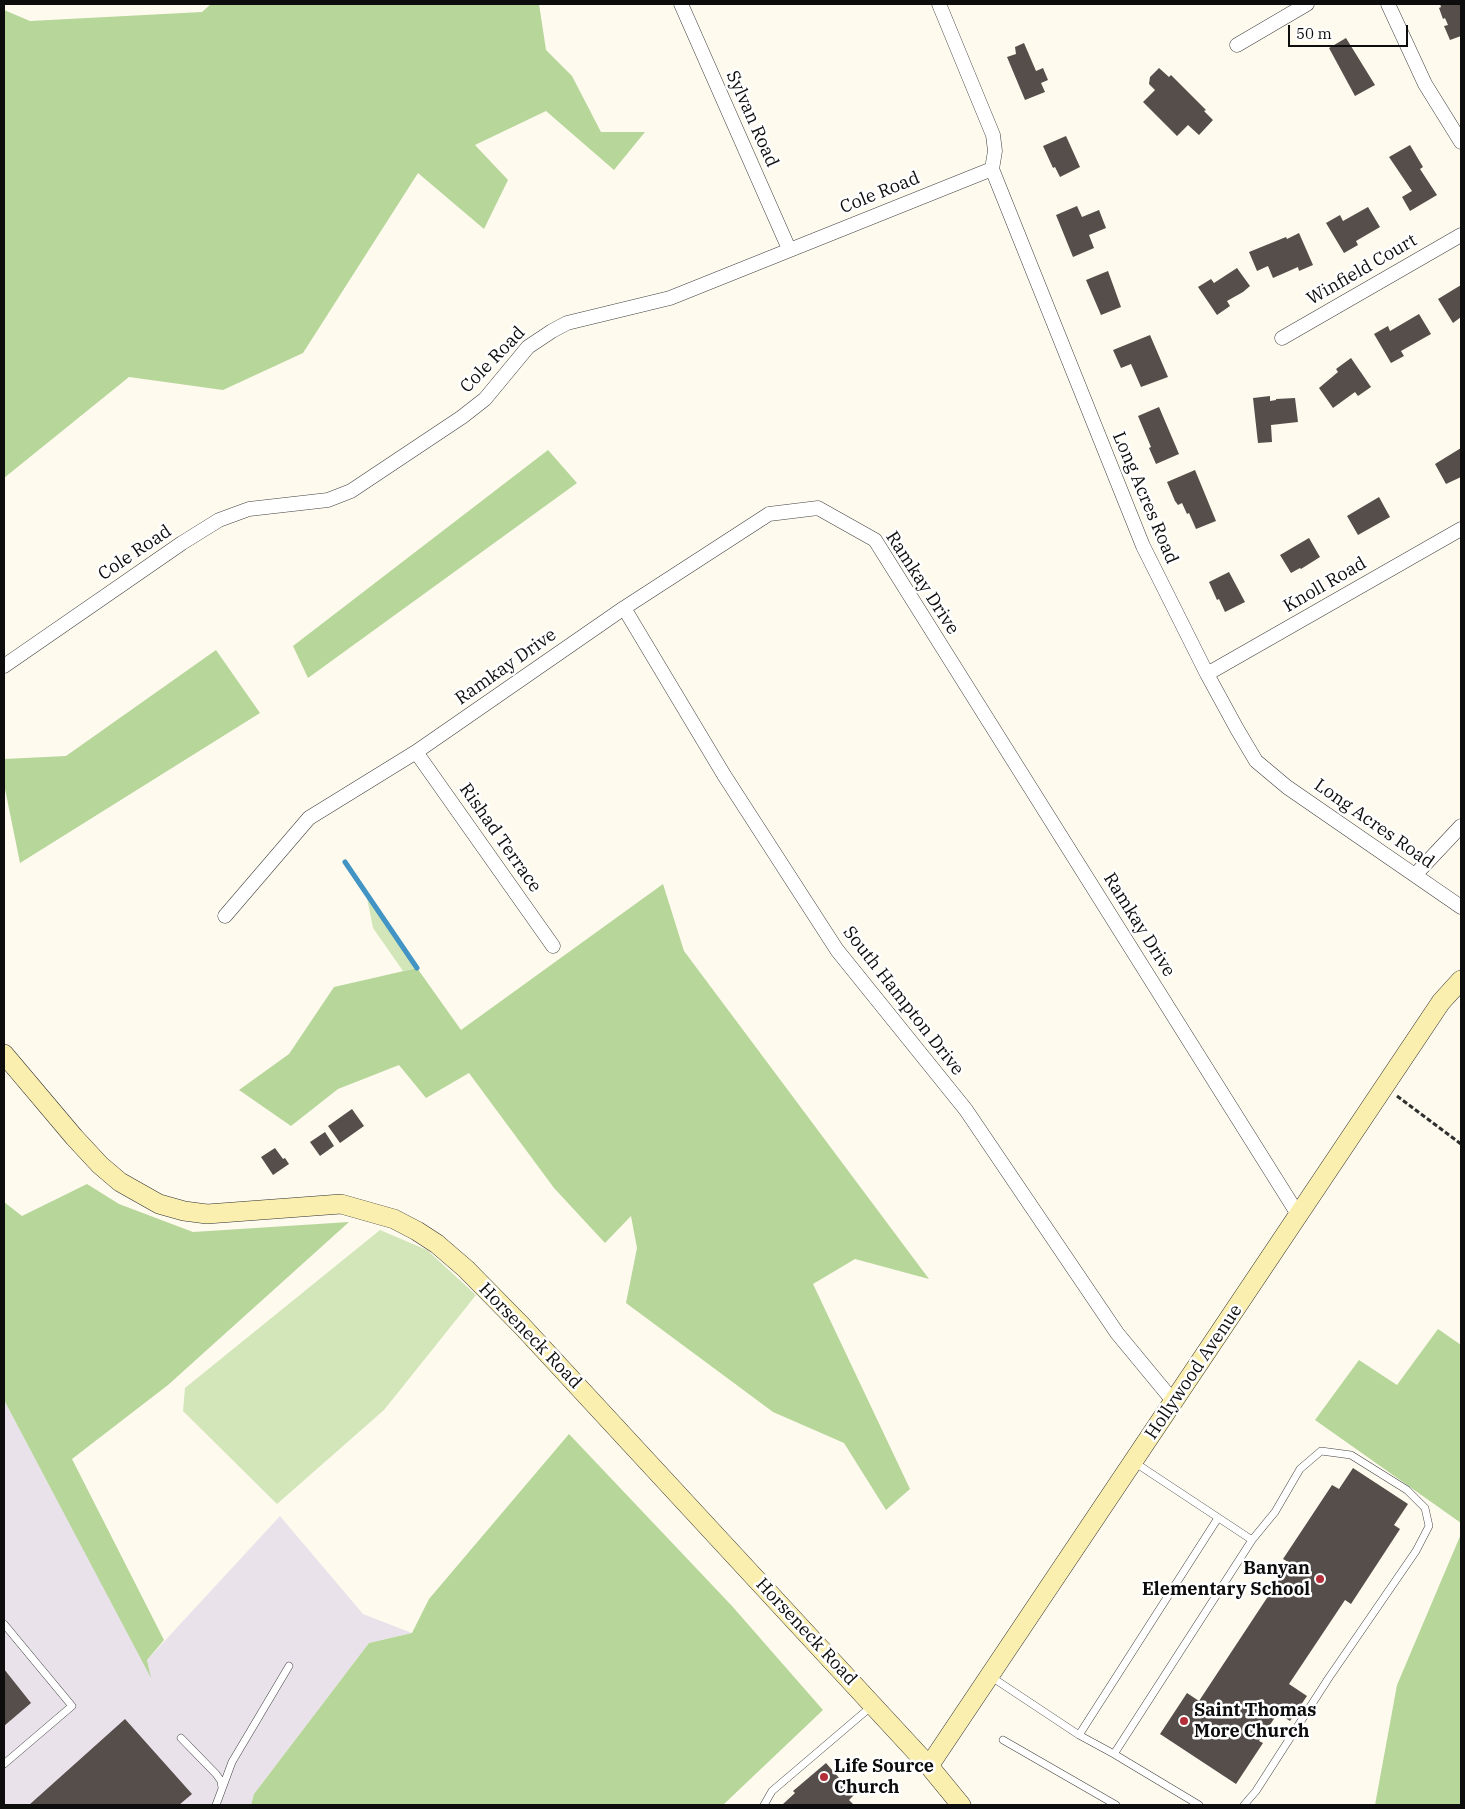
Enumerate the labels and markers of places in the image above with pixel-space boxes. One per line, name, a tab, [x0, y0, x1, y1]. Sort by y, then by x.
place label: Banyan Elementary School	[1142, 1558, 1310, 1600]
marker: Banyan Elementary School	[1314, 1573, 1326, 1585]
place label: Saint Thomas More Church	[1194, 1700, 1316, 1742]
marker: Saint Thomas More Church	[1178, 1715, 1190, 1727]
place label: Life Source Church	[834, 1756, 934, 1798]
marker: Life Source Church	[818, 1771, 830, 1783]

